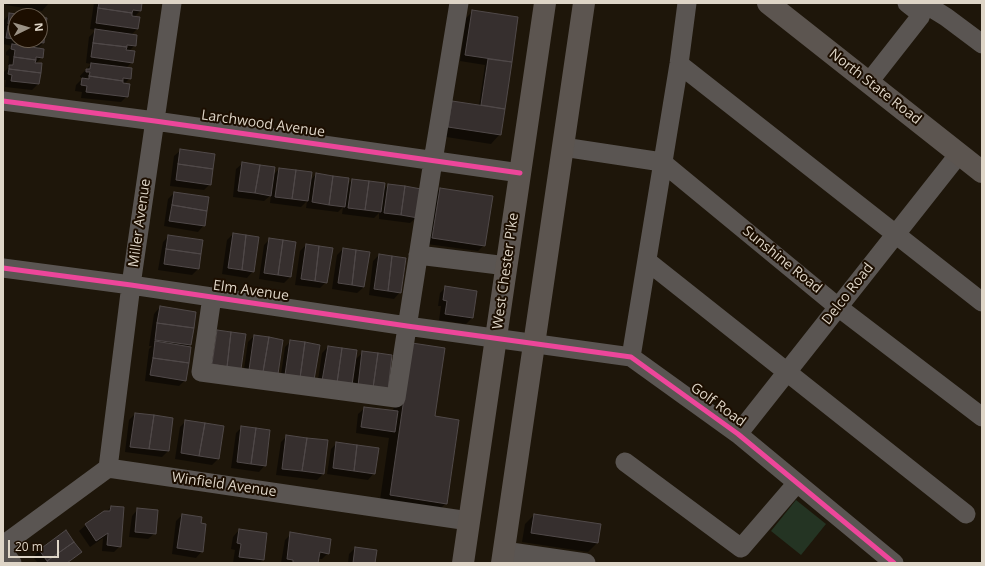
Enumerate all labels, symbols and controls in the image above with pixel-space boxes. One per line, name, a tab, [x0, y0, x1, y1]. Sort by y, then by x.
north arrow	[8, 8, 48, 48]
text: N	[32, 22, 47, 32]
street label: North State Road	[826, 46, 924, 128]
street label: Larchwood Avenue	[200, 107, 326, 141]
street label: Miller Avenue	[125, 178, 155, 268]
street label: West Chester Pike	[490, 212, 522, 330]
street label: Sunshine Road	[739, 223, 825, 297]
street label: Delco Road	[819, 260, 877, 328]
street label: Elm Avenue	[212, 277, 290, 305]
street label: Golf Road	[687, 379, 749, 431]
street label: Winfield Avenue	[171, 469, 277, 501]
scale bar	[10, 532, 61, 558]
text: 20 m	[15, 538, 43, 555]

